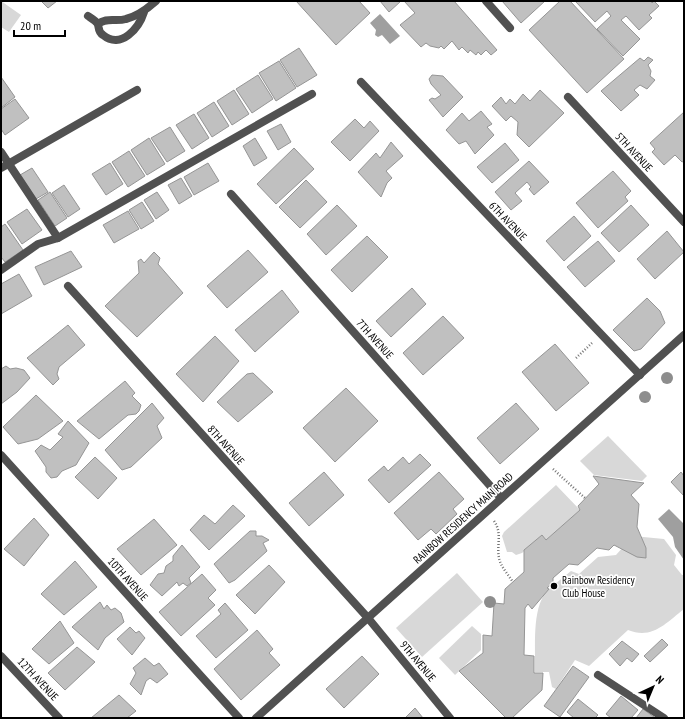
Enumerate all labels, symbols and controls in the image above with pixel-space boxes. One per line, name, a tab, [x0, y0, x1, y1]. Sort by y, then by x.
scale bar	[14, 12, 65, 38]
text: 20 m	[20, 18, 41, 33]
street label: 5TH AVENUE	[612, 129, 656, 175]
street label: 6TH AVENUE	[486, 199, 530, 244]
street label: 7TH AVENUE	[353, 316, 397, 362]
street label: 8TH AVENUE	[204, 422, 248, 468]
street label: RAINBOW RESIDENCY MAIN ROAD	[410, 469, 516, 567]
street label: 10TH AVENUE	[105, 554, 151, 604]
place label: Rainbow Residency Club House	[562, 573, 635, 600]
marker: Rainbow Residency Club House	[549, 581, 559, 591]
street label: 9TH AVENUE	[397, 638, 439, 684]
street label: 12TH AVENUE	[15, 655, 62, 704]
north arrow	[633, 667, 673, 707]
text: N	[653, 673, 667, 687]

